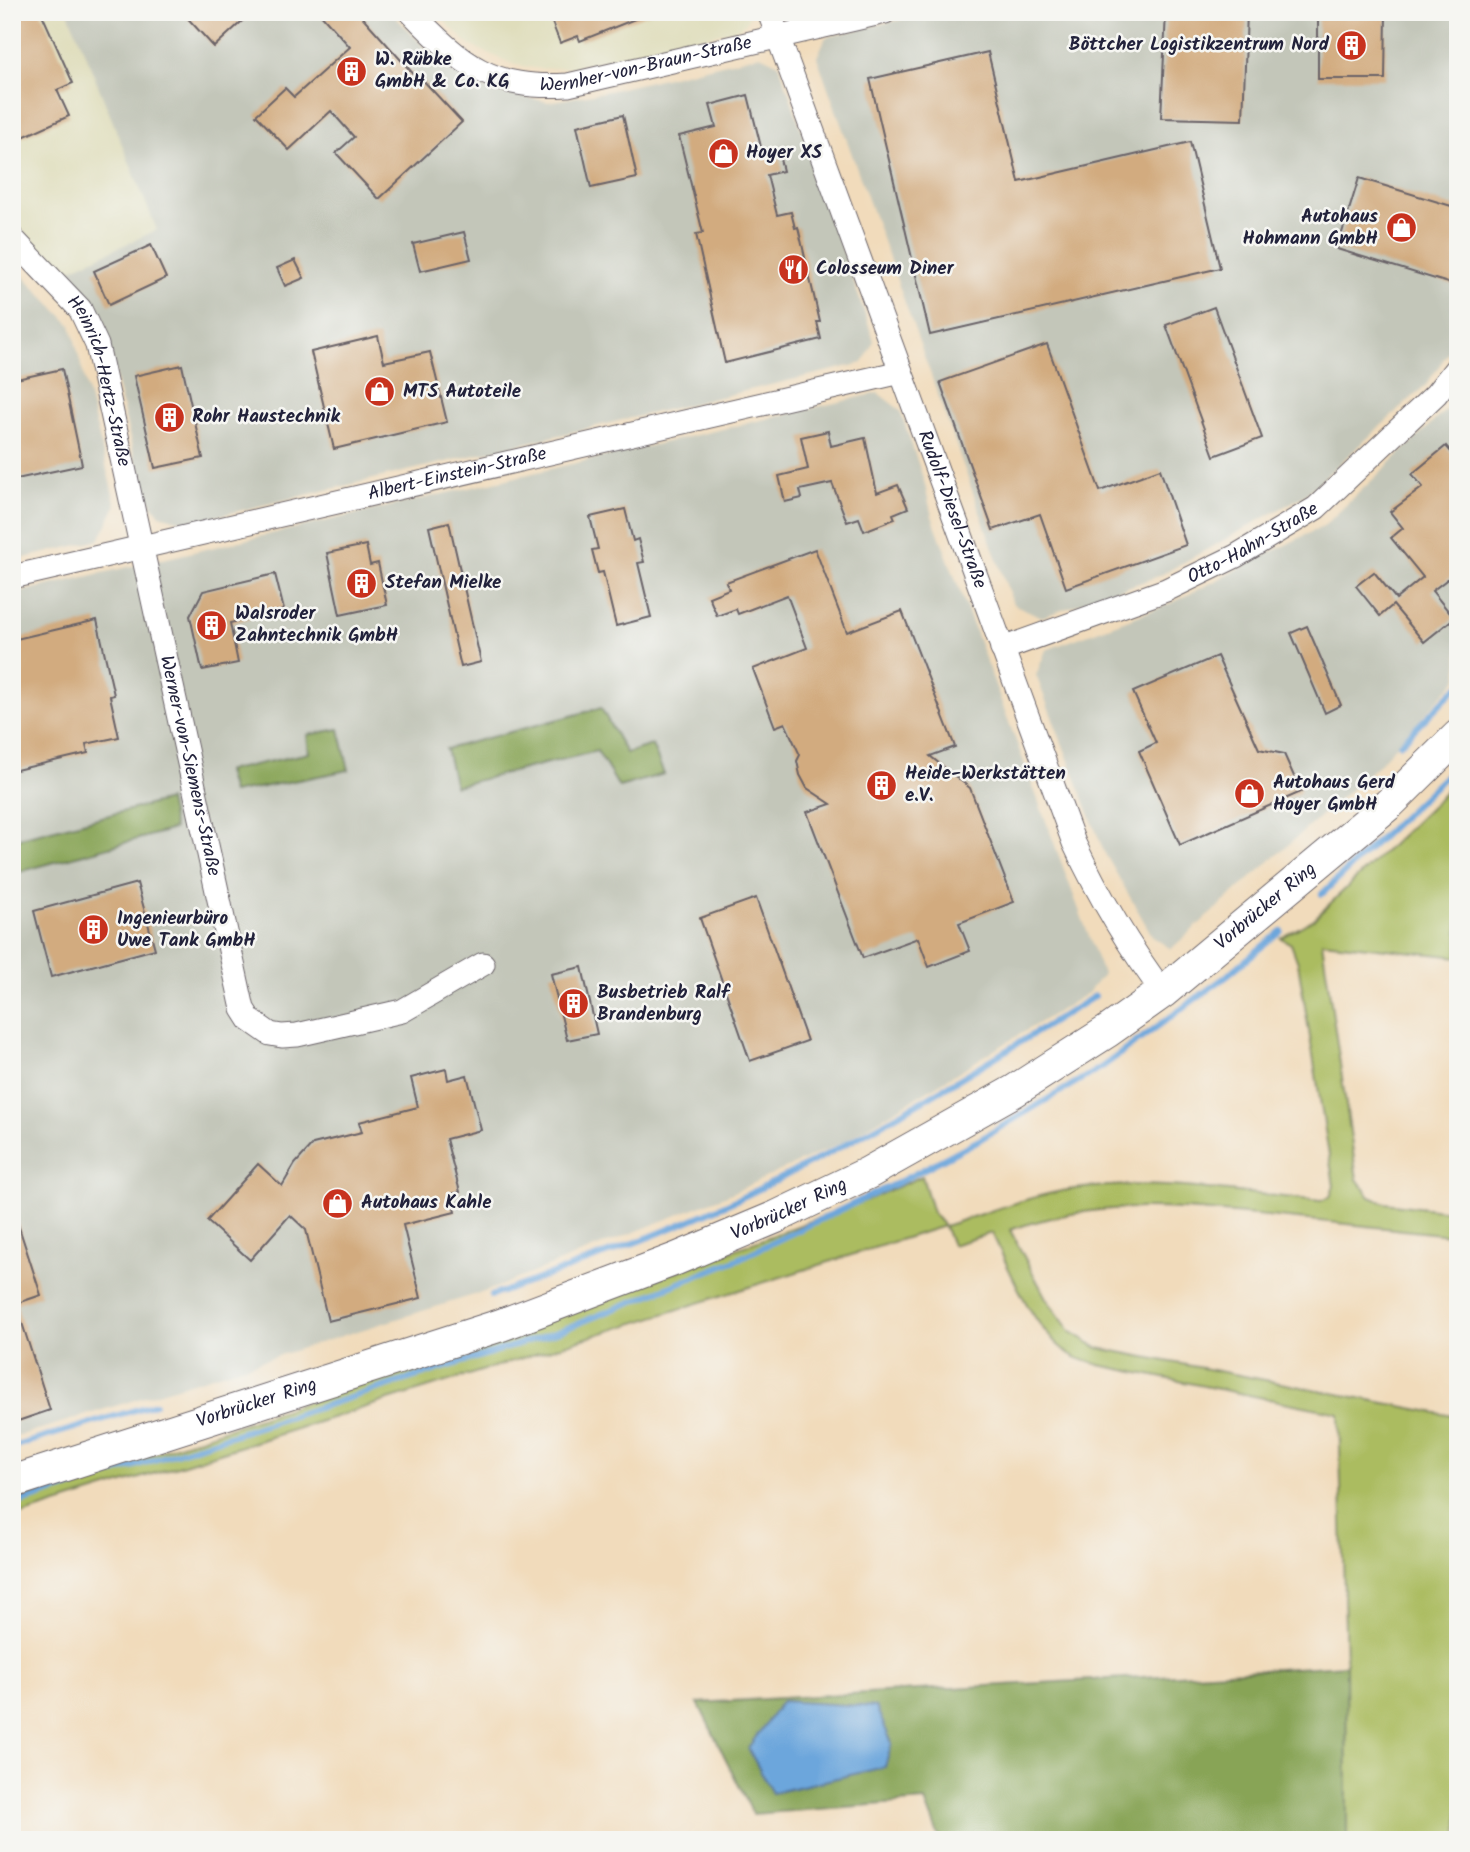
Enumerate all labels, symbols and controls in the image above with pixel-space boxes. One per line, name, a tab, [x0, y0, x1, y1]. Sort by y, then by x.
street label: Wernher-von-Braun-Straße	[539, 28, 755, 101]
building icon: Böttcher Logistikzentrum Nord	[1335, 28, 1369, 62]
place label: Böttcher Logistikzentrum Nord	[1069, 30, 1330, 60]
place label: W. Rübke GmbH & Co. KG	[375, 45, 510, 97]
building icon: W. Rübke GmbH & Co. KG	[335, 54, 369, 88]
shop icon: Hoyer XS	[706, 136, 740, 170]
place label: Hoyer XS	[746, 138, 822, 168]
place label: Autohaus Hohmann GmbH	[1243, 202, 1378, 254]
shop icon: Autohaus Hohmann GmbH	[1384, 211, 1418, 245]
restaurant icon: Colosseum Diner	[776, 252, 810, 286]
place label: Colosseum Diner	[816, 254, 955, 284]
street label: Heinrich-Hertz-Straße	[59, 288, 138, 470]
shop icon: MTS Autoteile	[363, 375, 397, 409]
place label: MTS Autoteile	[403, 377, 521, 407]
building icon: Rohr Haustechnik	[152, 400, 186, 434]
place label: Rohr Haustechnik	[192, 402, 340, 432]
street label: Rudolf-Diesel-Straße	[909, 426, 995, 593]
street label: Albert-Einstein-Straße	[365, 439, 550, 509]
street label: Otto-Hahn-Straße	[1182, 494, 1325, 592]
building icon: Stefan Mielke	[345, 566, 379, 600]
place label: Stefan Mielke	[385, 568, 501, 598]
place label: Walsroder Zahntechnik GmbH	[235, 599, 398, 651]
building icon: Walsroder Zahntechnik GmbH	[195, 608, 229, 642]
street label: Werner-von-Siemens-Straße	[151, 653, 228, 879]
place label: Heide-Werkstätten e.V.	[905, 759, 1066, 811]
building icon: Heide-Werkstätten e.V.	[865, 768, 899, 802]
place label: Autohaus Gerd Hoyer GmbH	[1273, 768, 1396, 820]
shop icon: Autohaus Gerd Hoyer GmbH	[1233, 777, 1267, 811]
street label: Vorbrücker Ring	[1208, 855, 1323, 958]
place label: Ingenieurbüro Uwe Tank GmbH	[117, 904, 256, 956]
building icon: Ingenieurbüro Uwe Tank GmbH	[77, 913, 111, 947]
place label: Busbetrieb Ralf Brandenburg	[597, 978, 731, 1030]
building icon: Busbetrieb Ralf Brandenburg	[557, 987, 591, 1021]
street label: Vorbrücker Ring	[726, 1170, 852, 1249]
shop icon: Autohaus Kahle	[321, 1186, 355, 1220]
place label: Autohaus Kahle	[361, 1188, 491, 1218]
street label: Vorbrücker Ring	[193, 1370, 321, 1437]

